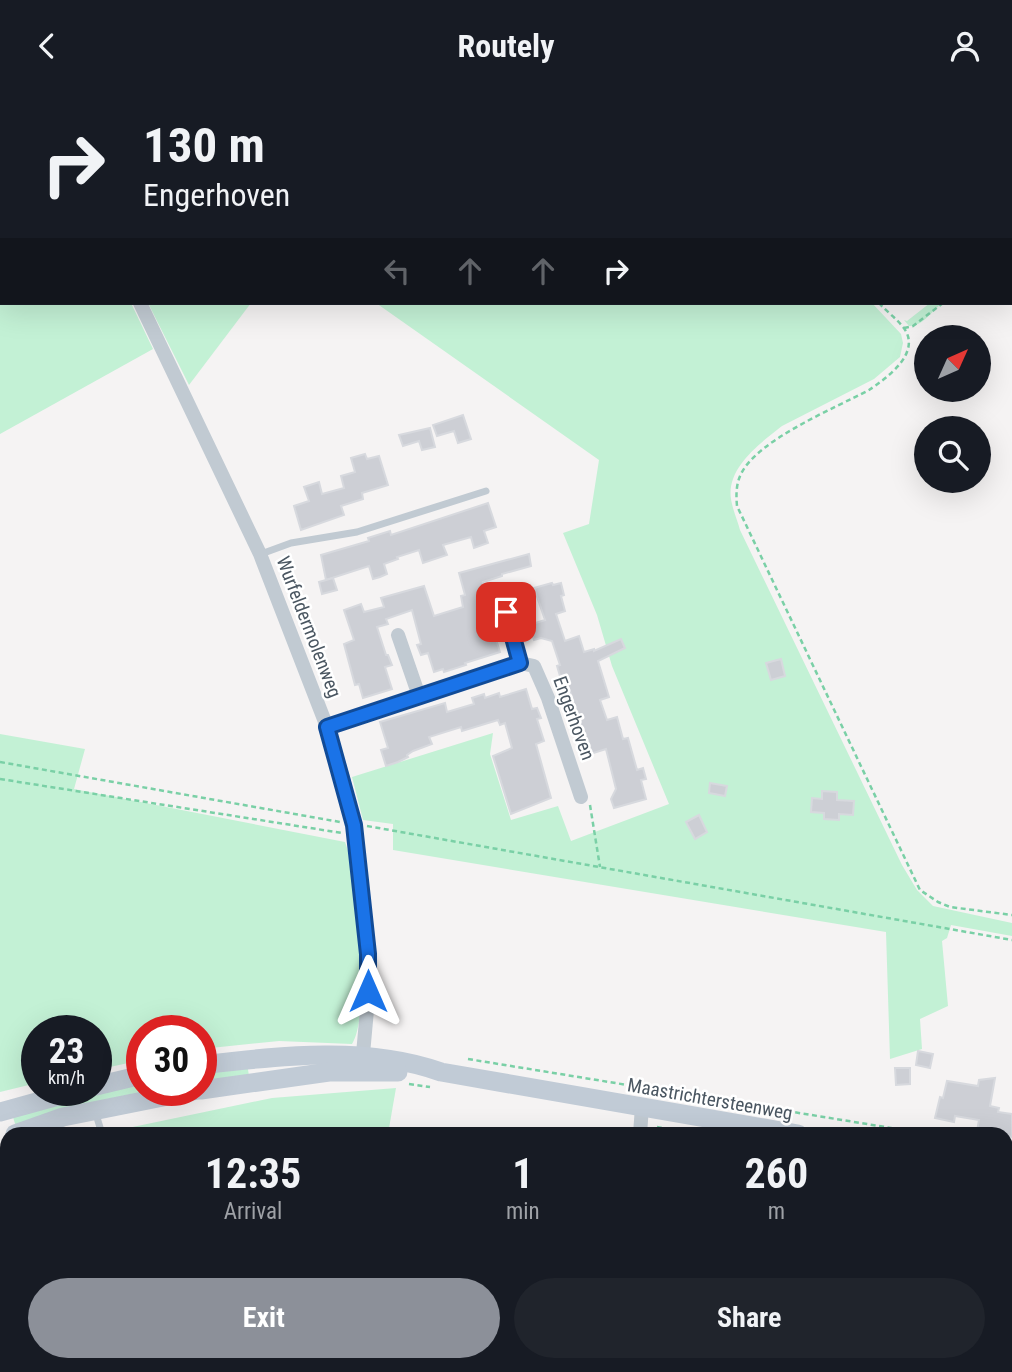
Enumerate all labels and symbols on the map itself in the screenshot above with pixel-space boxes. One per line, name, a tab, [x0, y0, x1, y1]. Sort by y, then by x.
north arrow	[914, 325, 990, 403]
street label: Wurfeldermolenweg	[271, 553, 347, 701]
pin	[476, 582, 536, 642]
street label: Engerhoven	[548, 673, 600, 763]
position arrow	[331, 954, 405, 1028]
speed limit sign: 30	[126, 1015, 217, 1106]
street label: Maastrichtersteenweg	[626, 1073, 794, 1125]

